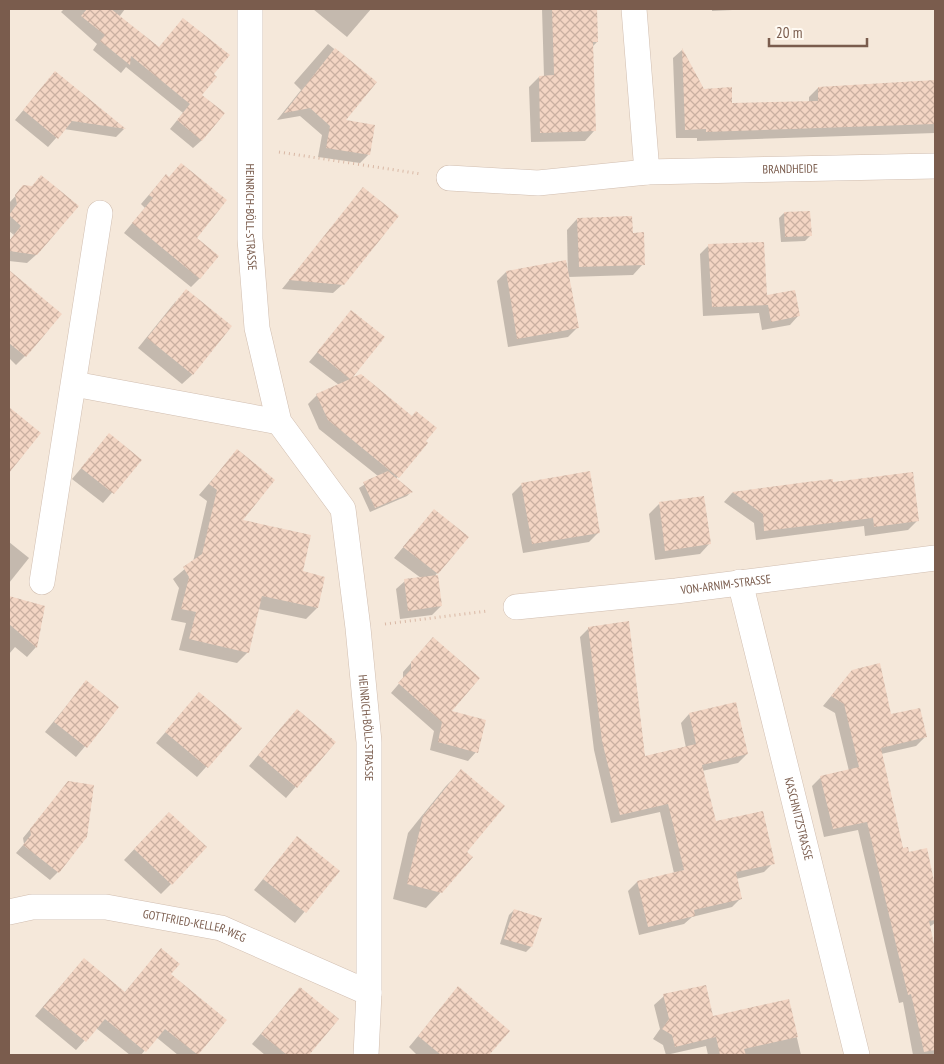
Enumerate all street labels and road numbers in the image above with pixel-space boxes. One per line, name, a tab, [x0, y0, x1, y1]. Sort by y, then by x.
street label: BRANDHEIDE	[762, 160, 818, 177]
street label: HEINRICH-BÖLL-STRASSE	[243, 164, 260, 271]
street label: VON-ARNIM-STRASSE	[679, 571, 772, 597]
street label: HEINRICH-BÖLL-STRASSE	[356, 674, 377, 781]
street label: KASCHNITZSTRASSE	[782, 776, 817, 862]
street label: GOTTFRIED-KELLER-WEG	[142, 906, 248, 945]

